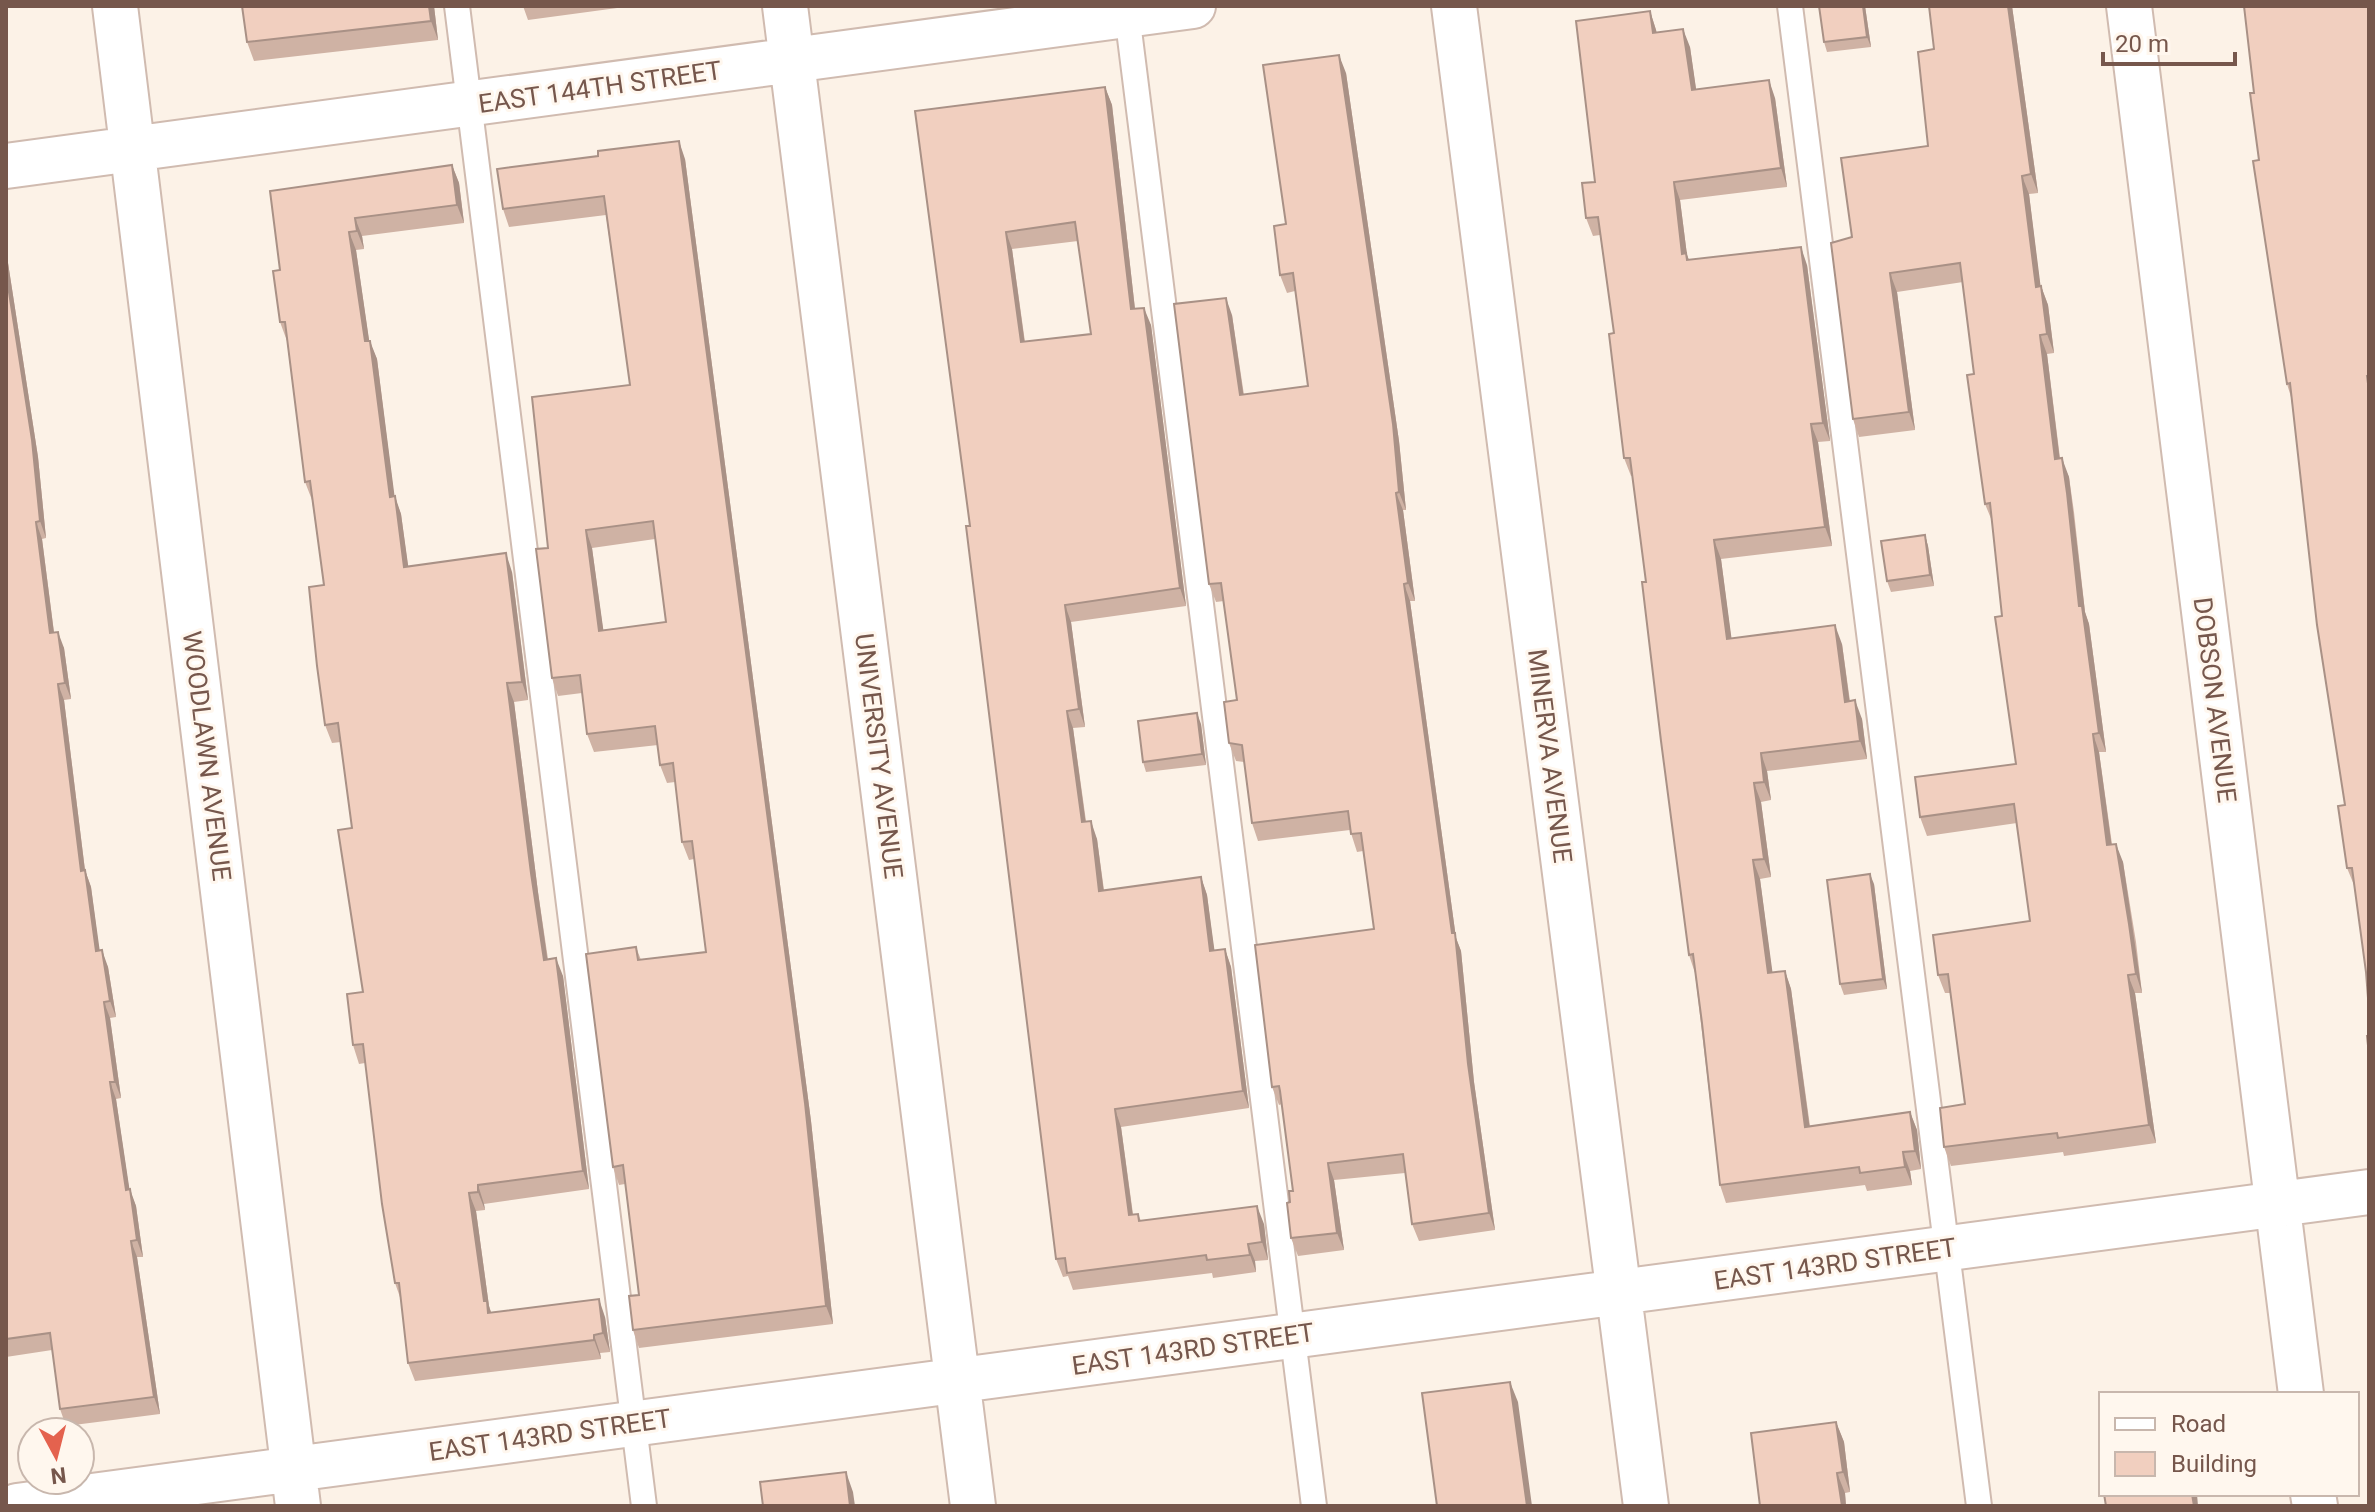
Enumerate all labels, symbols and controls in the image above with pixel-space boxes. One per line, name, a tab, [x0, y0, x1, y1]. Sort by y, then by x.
scale bar	[2103, 16, 2235, 66]
text: 20 m	[2115, 30, 2169, 58]
street label: EAST 144TH STREET	[476, 55, 724, 119]
street label: DOBSON AVENUE	[2188, 596, 2242, 804]
street label: WOODLAWN AVENUE	[177, 629, 237, 883]
street label: UNIVERSITY AVENUE	[849, 632, 909, 880]
street label: MINERVA AVENUE	[1522, 647, 1578, 865]
street label: EAST 143RD STREET	[1712, 1232, 1958, 1296]
street label: EAST 143RD STREET	[1070, 1317, 1316, 1381]
legend	[2099, 1392, 2359, 1496]
street label: EAST 143RD STREET	[427, 1403, 673, 1467]
text: Road	[2171, 1410, 2226, 1438]
north arrow	[16, 1416, 96, 1496]
text: Building	[2171, 1450, 2257, 1478]
text: N	[49, 1462, 68, 1489]

